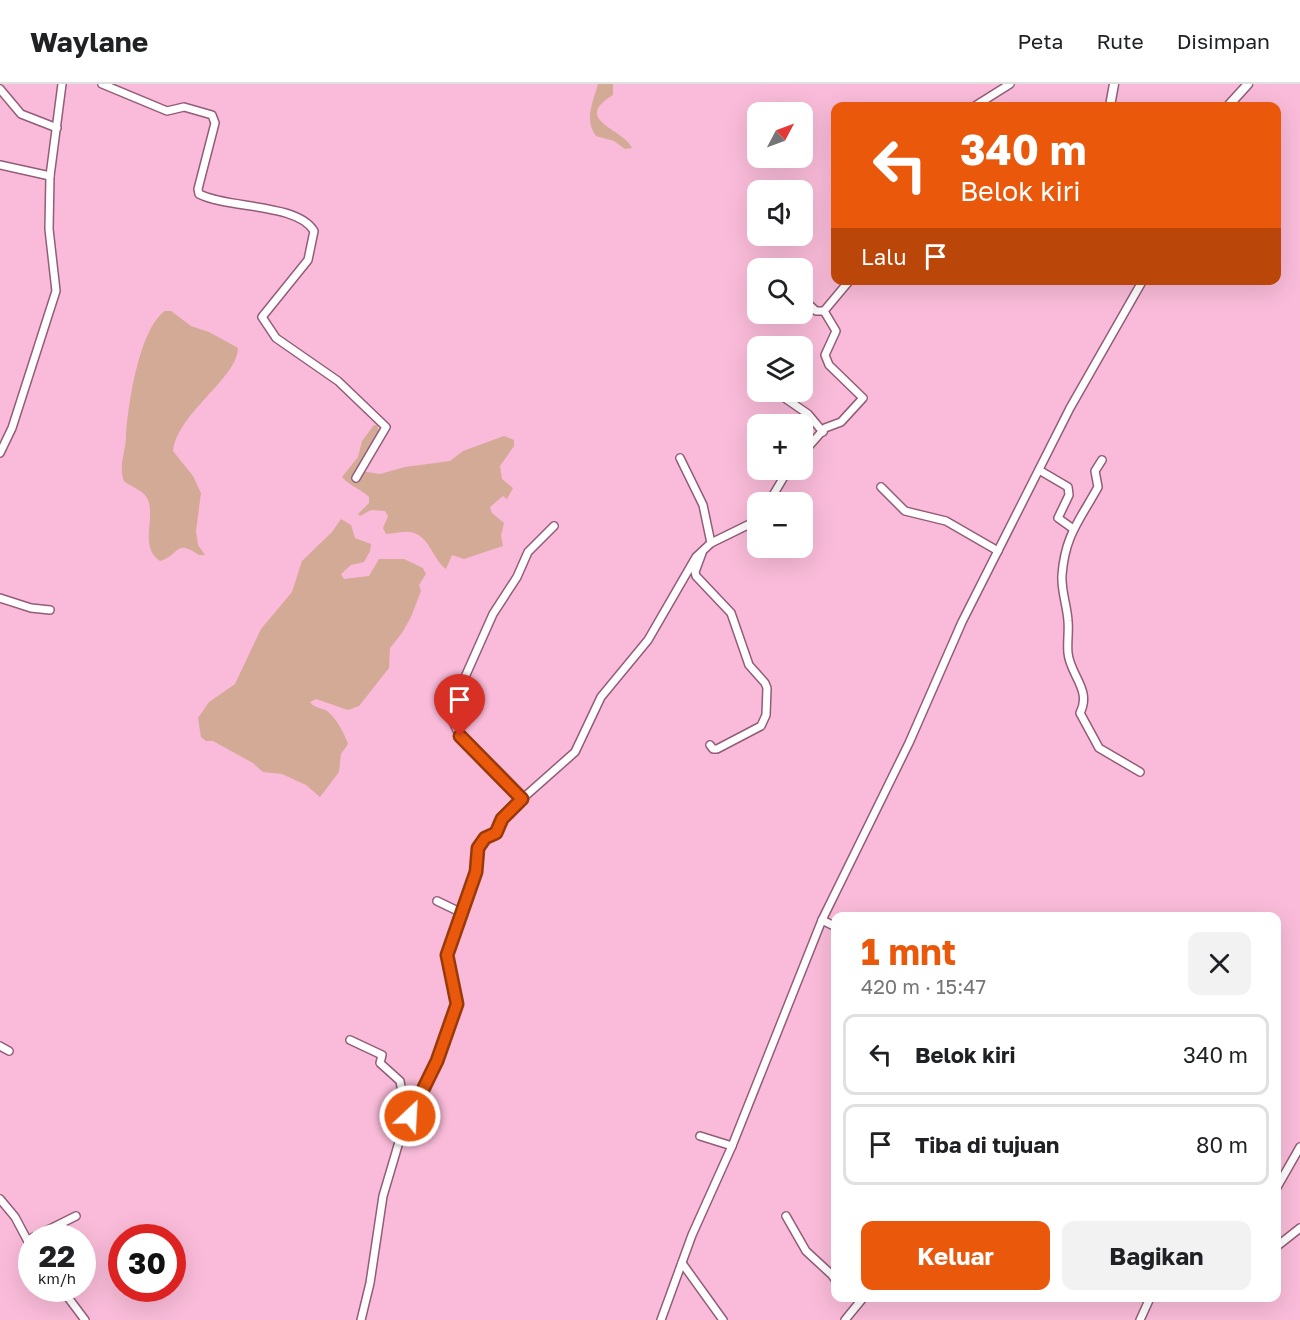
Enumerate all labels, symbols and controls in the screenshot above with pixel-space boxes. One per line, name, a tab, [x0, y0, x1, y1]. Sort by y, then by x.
text: Waylane	[30, 25, 148, 58]
text: Peta	[1017, 28, 1063, 54]
text: Rute	[1096, 28, 1144, 54]
text: Disimpan	[1177, 28, 1270, 54]
north arrow	[747, 102, 813, 168]
map controls	[747, 102, 813, 558]
text: 340 m	[960, 124, 1086, 174]
icon: left	[861, 126, 939, 204]
text: Belok kiri	[960, 175, 1081, 207]
button: sound	[747, 180, 813, 246]
icon: arrive	[919, 240, 952, 273]
text: Lalu	[861, 243, 907, 270]
button: search	[747, 258, 813, 324]
button: layers	[747, 336, 813, 402]
button: +	[747, 414, 813, 480]
button: −	[747, 492, 813, 558]
pin	[434, 674, 485, 736]
icon: arrive	[443, 683, 476, 716]
text: 1 mnt	[861, 930, 956, 973]
button: close	[1188, 932, 1251, 995]
text: 420 m · 15:47	[861, 974, 986, 998]
icon: left	[864, 1038, 897, 1071]
text: Belok kiri	[915, 1041, 1016, 1068]
text: 340 m	[1183, 1041, 1248, 1068]
position arrow	[378, 1084, 442, 1148]
icon: arrive	[864, 1128, 897, 1161]
text: Tiba di tujuan	[915, 1131, 1059, 1158]
text: 80 m	[1196, 1131, 1248, 1158]
button: Keluar	[861, 1221, 1050, 1290]
button: Bagikan	[1062, 1221, 1251, 1290]
speed limit sign: 30	[108, 1224, 186, 1302]
text: 22	[39, 1238, 75, 1274]
text: km/h	[38, 1269, 76, 1287]

